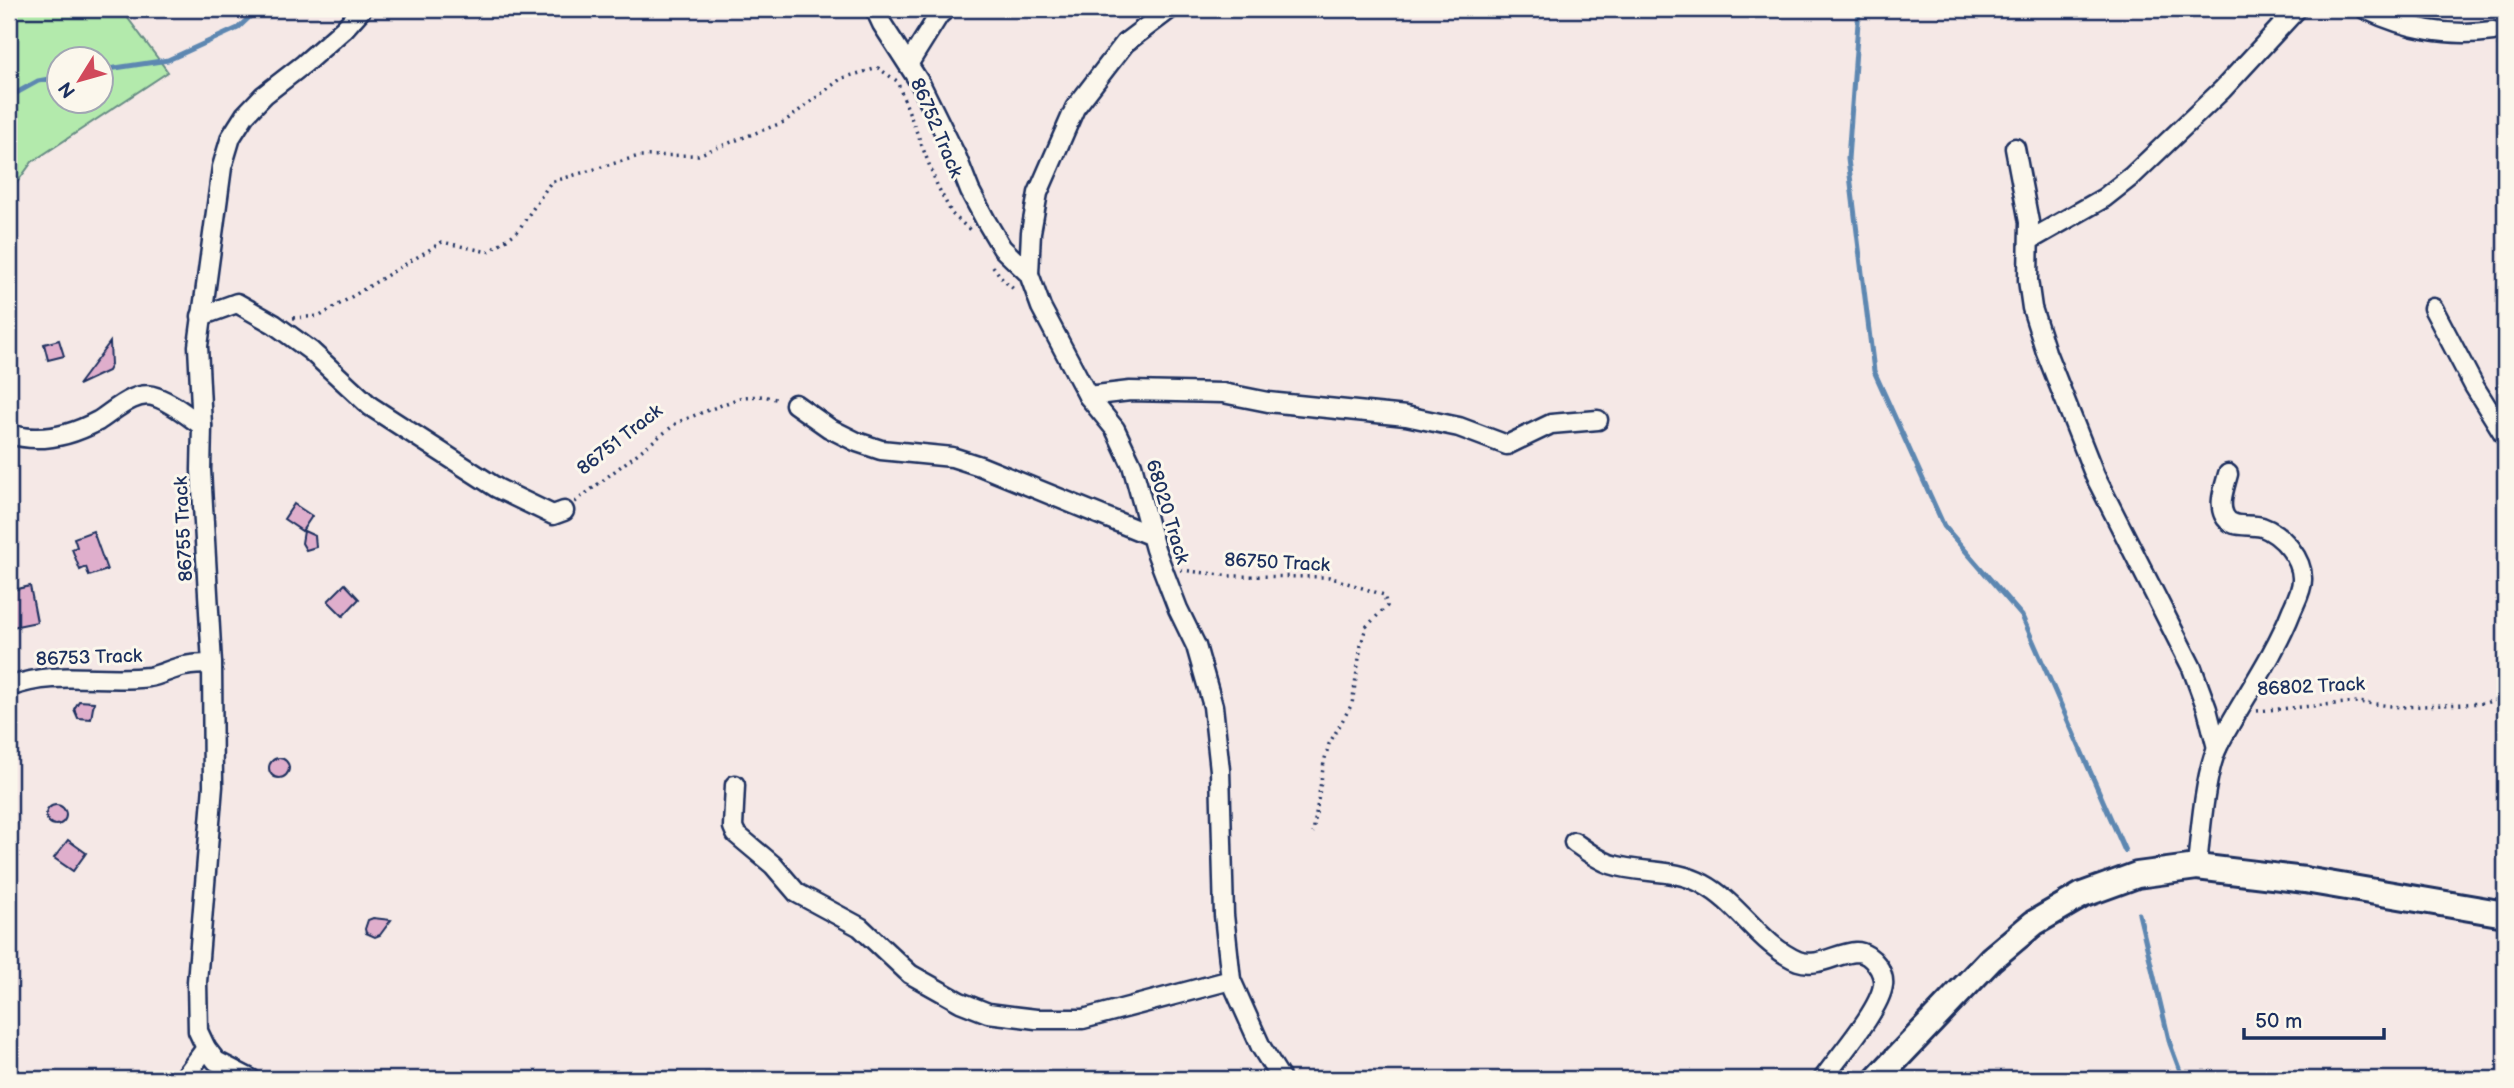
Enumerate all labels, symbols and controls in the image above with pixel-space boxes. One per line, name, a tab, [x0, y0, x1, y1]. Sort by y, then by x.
north arrow	[46, 46, 116, 116]
street label: 86752 Track	[905, 75, 968, 182]
text: N	[54, 77, 81, 102]
street label: 86751 Track	[573, 399, 668, 480]
street label: 68020 Track	[1140, 457, 1194, 568]
street label: 86755 Track	[170, 475, 198, 582]
street label: 86750 Track	[1224, 549, 1331, 577]
street label: 86753 Track	[35, 645, 143, 671]
street label: 86802 Track	[2257, 673, 2366, 701]
scale bar	[2244, 997, 2384, 1041]
text: 50 m	[2255, 1009, 2302, 1034]

